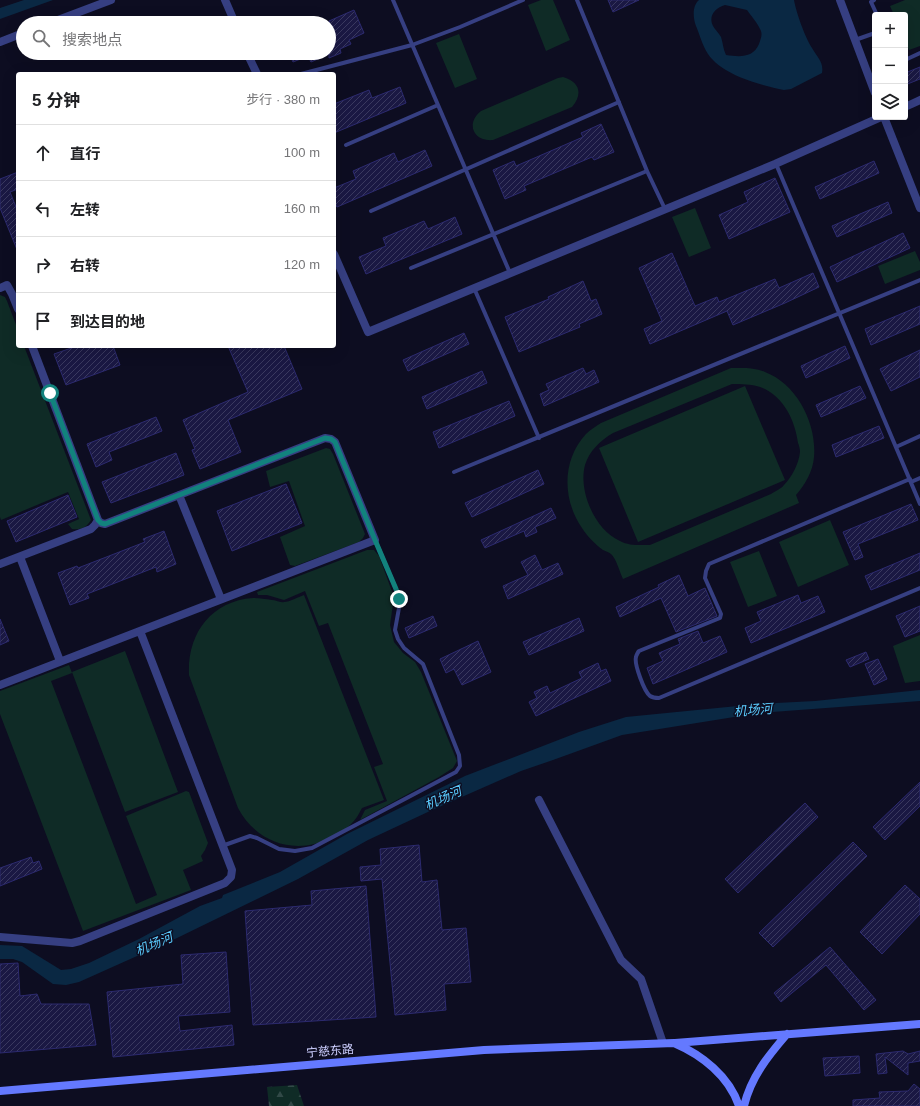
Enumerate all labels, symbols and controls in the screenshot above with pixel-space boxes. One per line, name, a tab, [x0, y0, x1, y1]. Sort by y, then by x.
map controls	[872, 12, 908, 120]
button: +	[872, 12, 908, 48]
search box	[16, 16, 336, 60]
icon: search	[30, 27, 52, 49]
text: 搜索地点	[62, 31, 122, 48]
button: −	[872, 48, 908, 84]
button: layers	[872, 84, 908, 120]
text: 5 分钟	[32, 91, 80, 110]
text: 步行 · 380 m	[246, 92, 320, 107]
icon: ahead	[32, 142, 54, 164]
text: 直行	[70, 145, 100, 162]
text: 100 m	[284, 145, 320, 160]
icon: left	[32, 198, 54, 220]
text: 左转	[70, 201, 100, 218]
text: 160 m	[284, 201, 320, 216]
icon: right	[32, 254, 54, 276]
text: 右转	[70, 257, 100, 274]
text: 120 m	[284, 257, 320, 272]
icon: arrive	[32, 310, 54, 332]
text: 到达目的地	[70, 313, 145, 330]
route start	[41, 384, 59, 402]
route end	[390, 590, 408, 608]
water label: 机场河	[733, 701, 776, 719]
water label: 机场河	[422, 782, 467, 813]
water label: 机场河	[133, 928, 178, 959]
street label: 宁慈东路	[305, 1042, 355, 1060]

